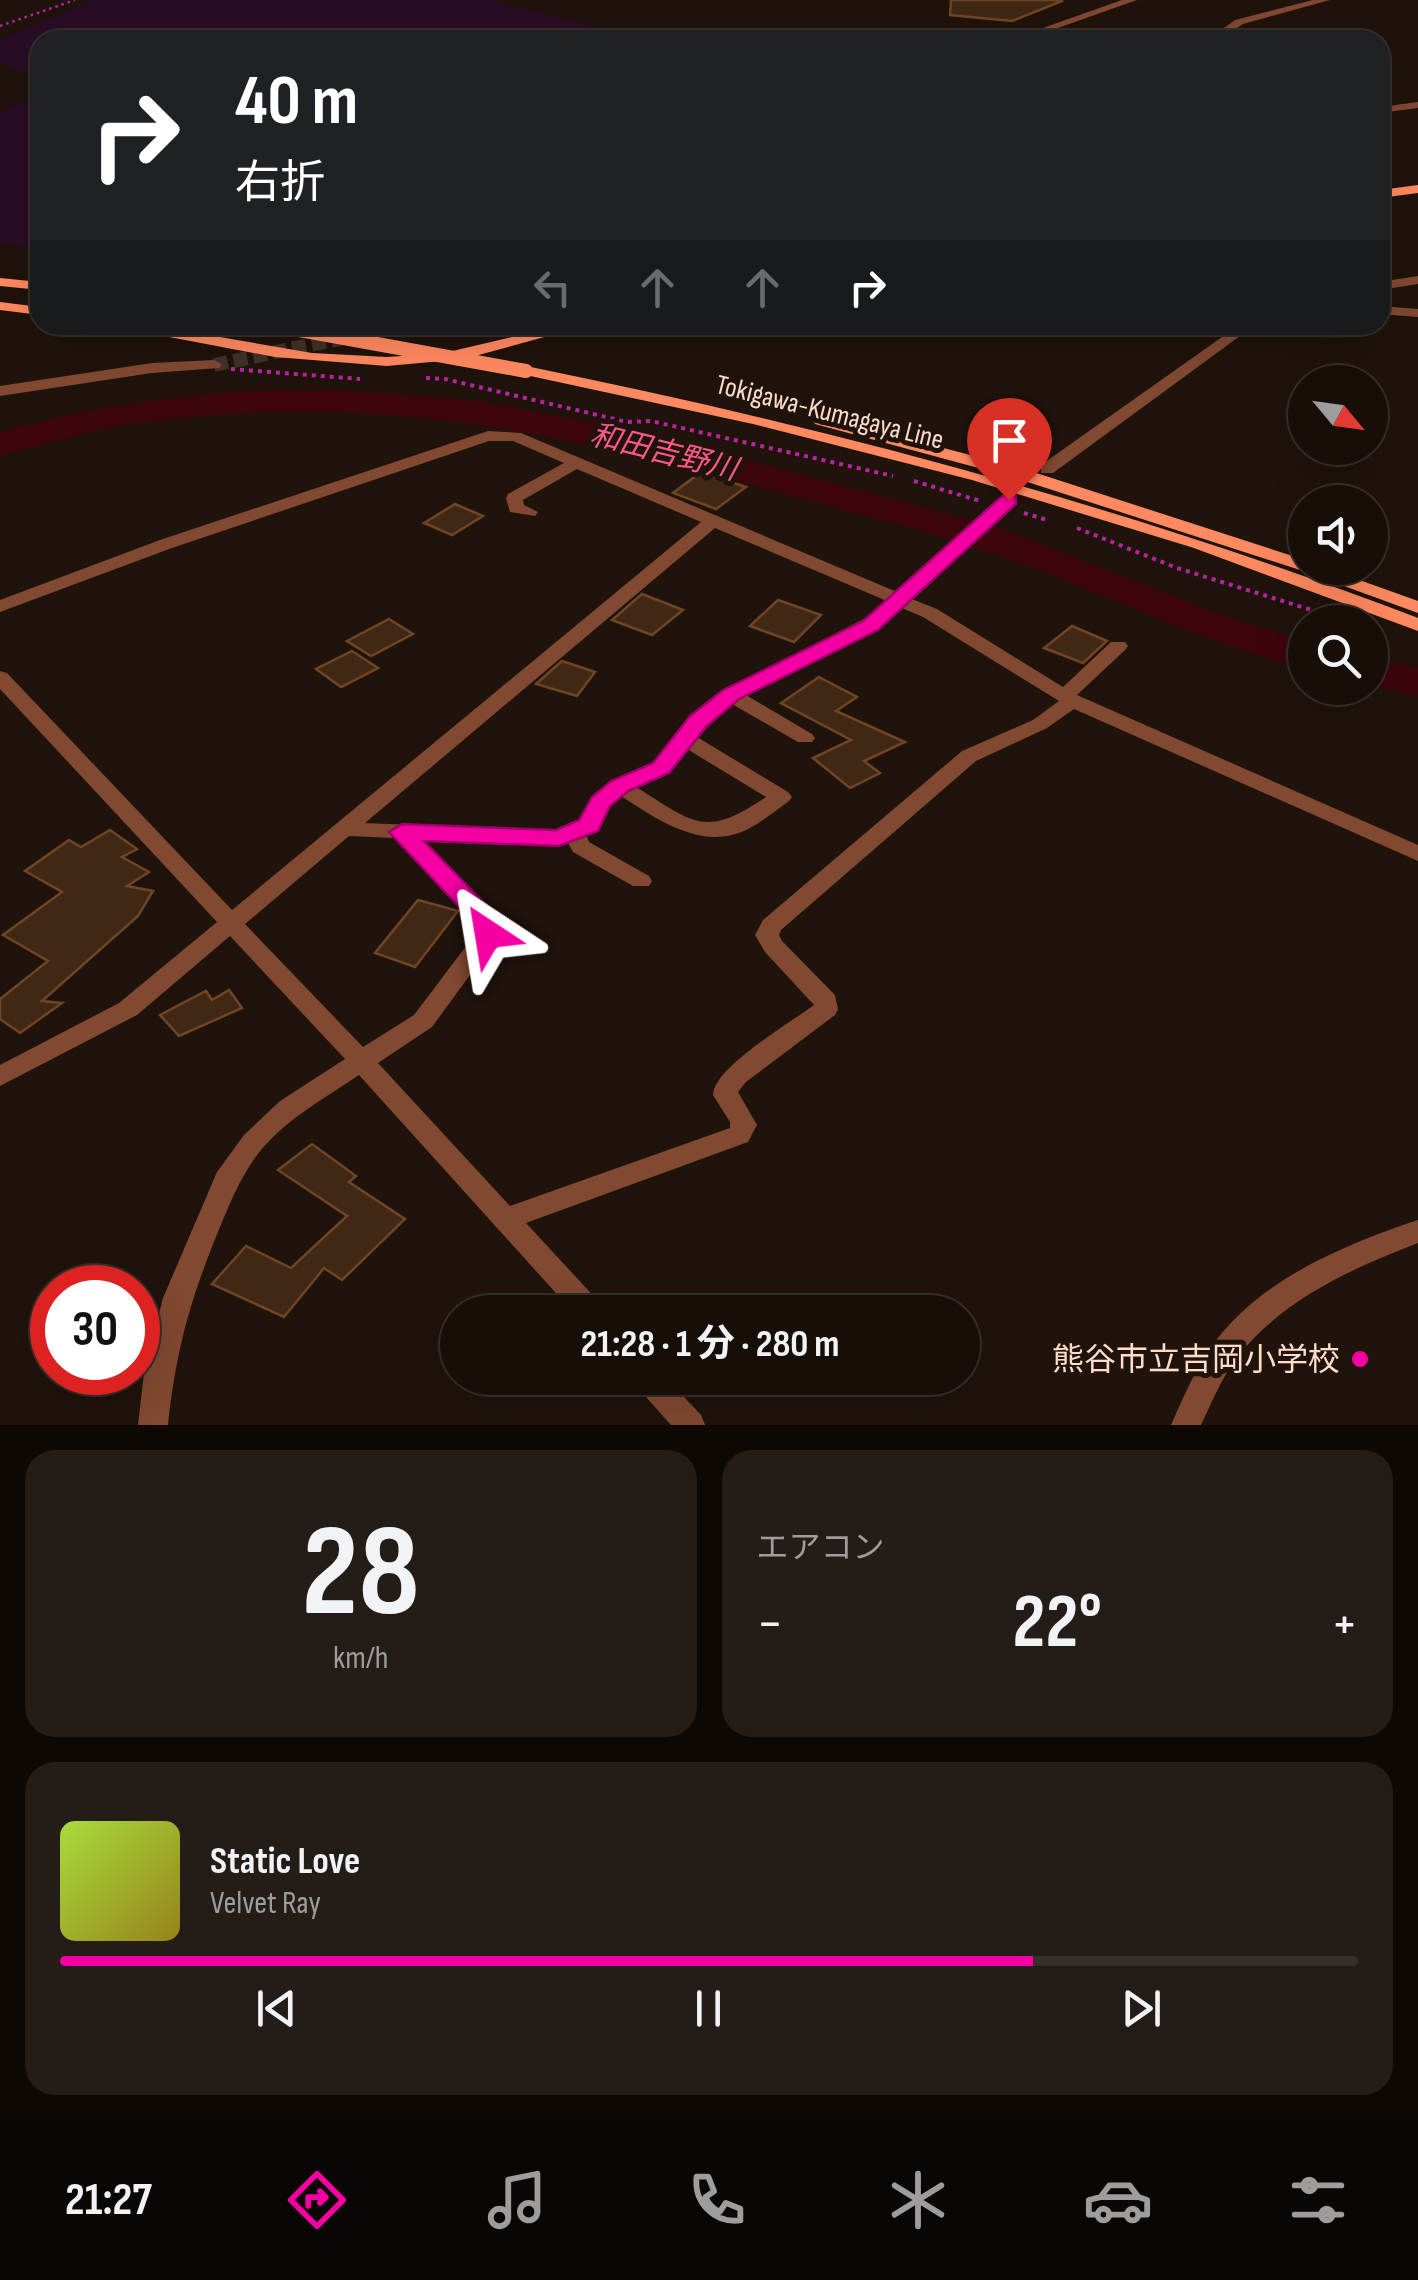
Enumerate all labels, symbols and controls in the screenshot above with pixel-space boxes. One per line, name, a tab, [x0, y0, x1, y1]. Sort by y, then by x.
text: 40 m	[235, 60, 358, 144]
icon: right	[70, 70, 200, 200]
text: 右折	[235, 156, 325, 211]
icon: left	[525, 260, 580, 315]
icon: ahead	[630, 260, 685, 315]
icon: ahead	[735, 260, 790, 315]
icon: right	[840, 260, 895, 315]
north arrow	[1288, 365, 1388, 465]
map controls	[1288, 365, 1388, 705]
street label: Tokigawa-Kumagaya Line	[712, 368, 947, 457]
pin	[967, 398, 1052, 501]
icon: arrive	[982, 413, 1037, 468]
water label: 和田吉野川	[587, 417, 744, 489]
button: sound	[1288, 485, 1388, 585]
button: search	[1288, 605, 1388, 705]
position arrow	[436, 882, 540, 986]
speed limit sign: 30	[30, 1265, 160, 1395]
text: 21:28 · 1 分 · 280 m	[580, 1322, 840, 1367]
place label: 熊谷市立吉岡小学校	[1052, 1341, 1340, 1380]
marker: 熊谷市立吉岡小学校	[1349, 1348, 1371, 1370]
text: 28	[302, 1496, 420, 1652]
text: エアコン	[757, 1529, 885, 1568]
text: 22°	[1013, 1578, 1102, 1669]
text: −	[757, 1591, 783, 1658]
text: +	[1331, 1591, 1358, 1658]
text: km/h	[333, 1639, 388, 1678]
text: Static Love	[210, 1839, 360, 1884]
text: Velvet Ray	[210, 1884, 321, 1923]
icon: previous	[249, 1981, 304, 2036]
icon: pause	[681, 1981, 736, 2036]
icon: next	[1114, 1981, 1169, 2036]
icon: directions	[282, 2165, 352, 2235]
icon: music	[482, 2165, 552, 2235]
icon: phone	[682, 2165, 752, 2235]
icon: climate	[883, 2165, 953, 2235]
icon: car	[1083, 2165, 1153, 2235]
icon: filters	[1283, 2165, 1353, 2235]
text: 21:27	[65, 2173, 152, 2228]

